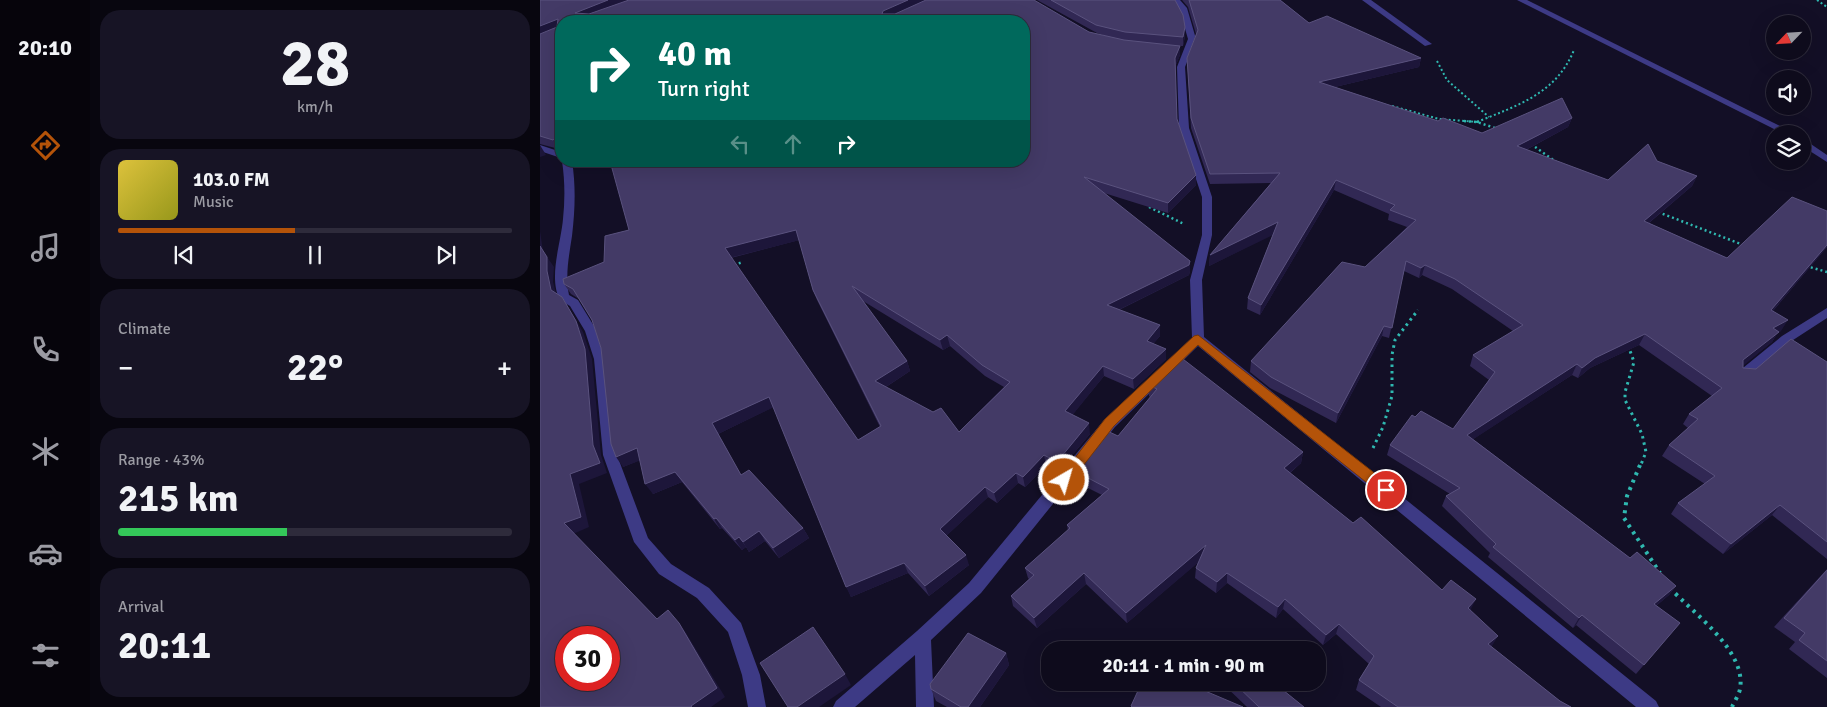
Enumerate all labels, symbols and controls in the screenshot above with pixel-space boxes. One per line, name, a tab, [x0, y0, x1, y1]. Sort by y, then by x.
north arrow	[1766, 15, 1811, 60]
map controls	[1766, 15, 1811, 170]
text: 28	[280, 24, 350, 104]
text: 40 m	[658, 32, 732, 75]
text: 20:10	[18, 34, 72, 61]
icon: right	[575, 35, 640, 100]
button: sound	[1766, 70, 1811, 115]
text: Turn right	[658, 75, 750, 102]
text: km/h	[297, 97, 333, 117]
button: layers	[1766, 125, 1811, 170]
icon: directions	[28, 128, 63, 163]
icon: left	[726, 130, 754, 158]
icon: ahead	[779, 130, 807, 158]
icon: right	[832, 130, 860, 158]
text: 103.0 FM	[193, 168, 270, 192]
text: Music	[193, 192, 234, 212]
icon: music	[28, 230, 63, 265]
icon: previous	[170, 241, 198, 269]
icon: pause	[301, 241, 329, 269]
icon: next	[432, 241, 460, 269]
text: Climate	[118, 319, 171, 339]
icon: phone	[28, 332, 63, 367]
text: 22°	[287, 344, 343, 391]
text: −	[118, 351, 133, 385]
text: +	[497, 351, 512, 385]
icon: climate	[28, 434, 63, 469]
text: Range · 43%	[118, 450, 204, 470]
position arrow	[1037, 453, 1089, 505]
pin	[1365, 469, 1407, 511]
text: 215 km	[118, 475, 239, 522]
icon: arrive	[1372, 476, 1400, 504]
icon: car	[28, 536, 63, 571]
text: Arrival	[118, 597, 164, 617]
text: 20:11	[118, 622, 211, 669]
speed limit sign: 30	[555, 626, 620, 691]
icon: filters	[28, 638, 63, 673]
text: 20:11 · 1 min · 90 m	[1103, 654, 1264, 678]

